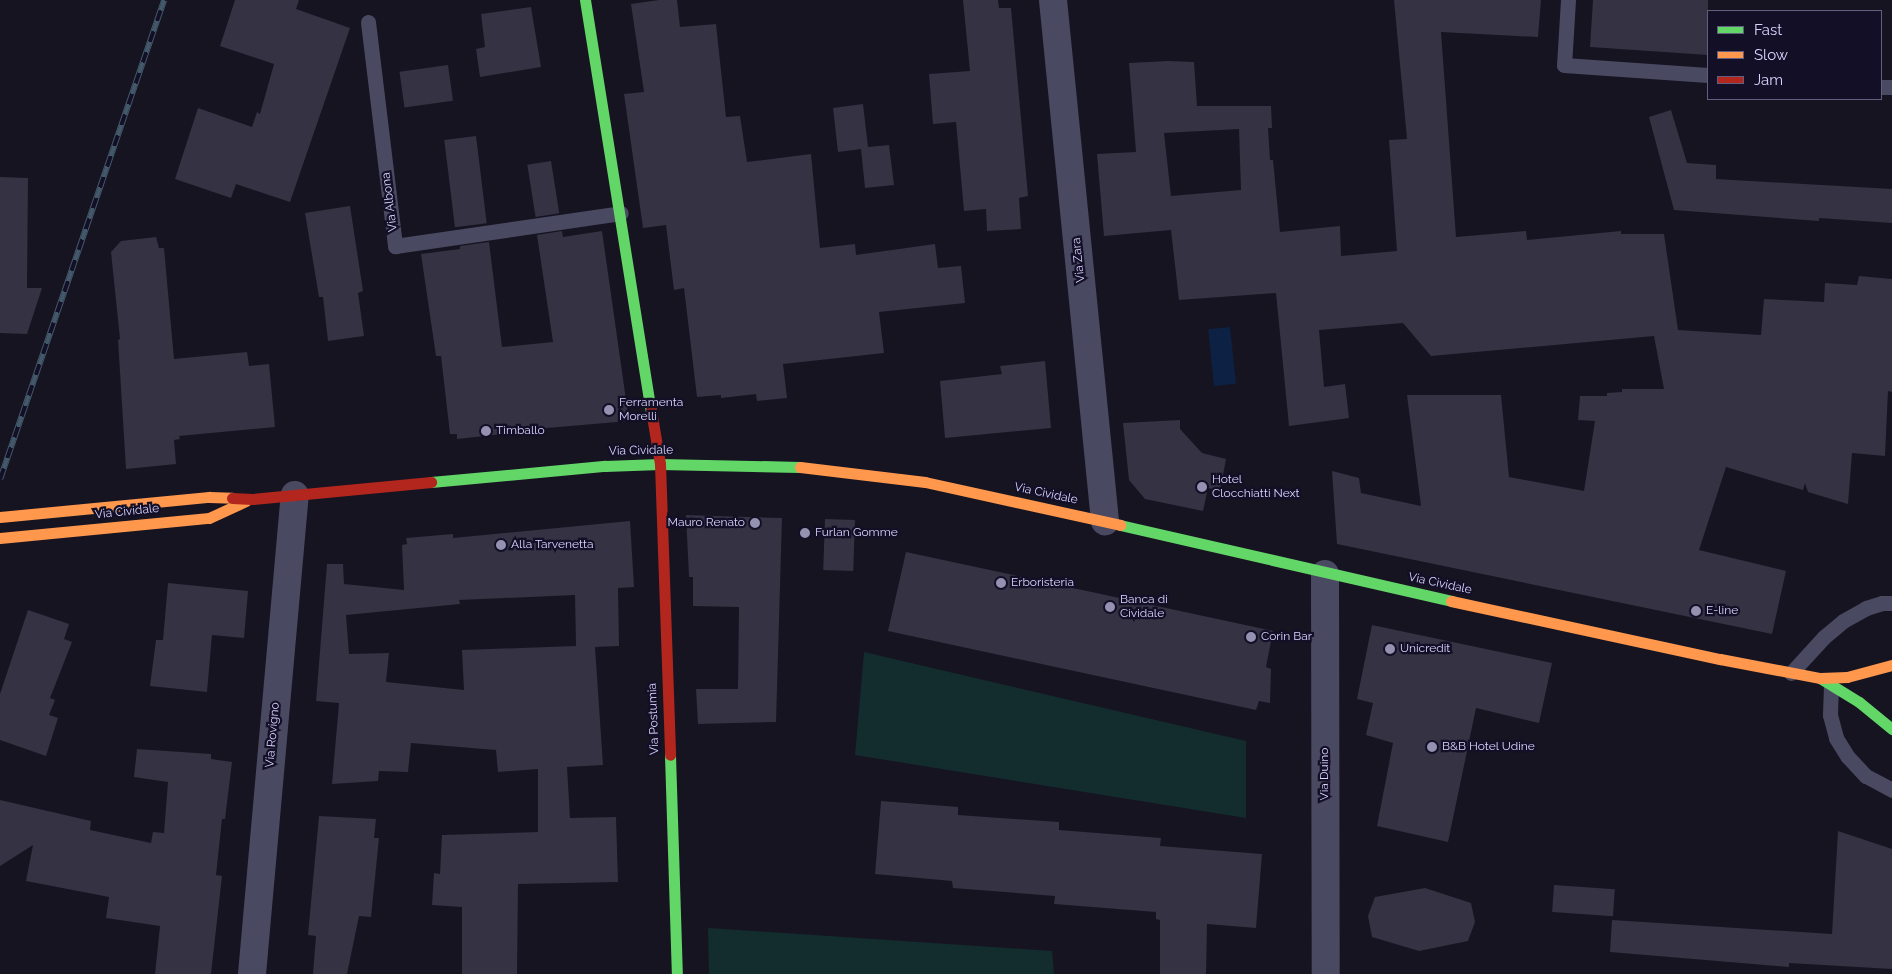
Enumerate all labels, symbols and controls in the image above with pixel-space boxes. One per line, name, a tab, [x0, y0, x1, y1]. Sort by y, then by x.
legend	[1707, 10, 1882, 100]
text: Fast	[1754, 21, 1782, 39]
text: Slow	[1754, 46, 1788, 64]
text: Jam	[1754, 71, 1783, 89]
street label: Via Albona	[379, 171, 401, 233]
street label: Via Zara	[1069, 237, 1089, 283]
place label: Ferramenta Morelli	[619, 396, 683, 424]
marker: Ferramenta Morelli	[603, 404, 615, 416]
place label: Timballo	[496, 424, 545, 438]
marker: Timballo	[480, 425, 492, 437]
street label: Via Cividale	[609, 443, 673, 459]
place label: Hotel Clocchiatti Next	[1212, 473, 1300, 501]
street label: Via Cividale	[1013, 480, 1079, 508]
marker: Hotel Clocchiatti Next	[1196, 481, 1208, 493]
street label: Via Cividale	[94, 501, 160, 523]
place label: Mauro Renato	[667, 516, 745, 530]
marker: Mauro Renato	[749, 517, 761, 529]
place label: Furlan Gomme	[815, 526, 898, 540]
marker: Furlan Gomme	[799, 527, 811, 539]
place label: Alla Tarvenetta	[511, 538, 594, 552]
marker: Alla Tarvenetta	[495, 539, 507, 551]
street label: Via Cividale	[1407, 570, 1473, 598]
place label: Erboristeria	[1011, 576, 1074, 590]
marker: Erboristeria	[995, 577, 1007, 589]
place label: Banca di Cividale	[1120, 593, 1168, 621]
marker: Banca di Cividale	[1104, 601, 1116, 613]
place label: E-line	[1706, 604, 1738, 618]
marker: E-line	[1690, 605, 1702, 617]
place label: Corin Bar	[1261, 630, 1312, 644]
marker: Corin Bar	[1245, 631, 1257, 643]
place label: Unicredit	[1400, 642, 1450, 656]
marker: Unicredit	[1384, 643, 1396, 655]
street label: Via Postumia	[646, 683, 662, 755]
street label: Via Rovigno	[263, 702, 283, 768]
place label: B&B Hotel Udine	[1442, 740, 1535, 754]
marker: B&B Hotel Udine	[1426, 741, 1438, 753]
street label: Via Duino	[1318, 748, 1332, 800]

